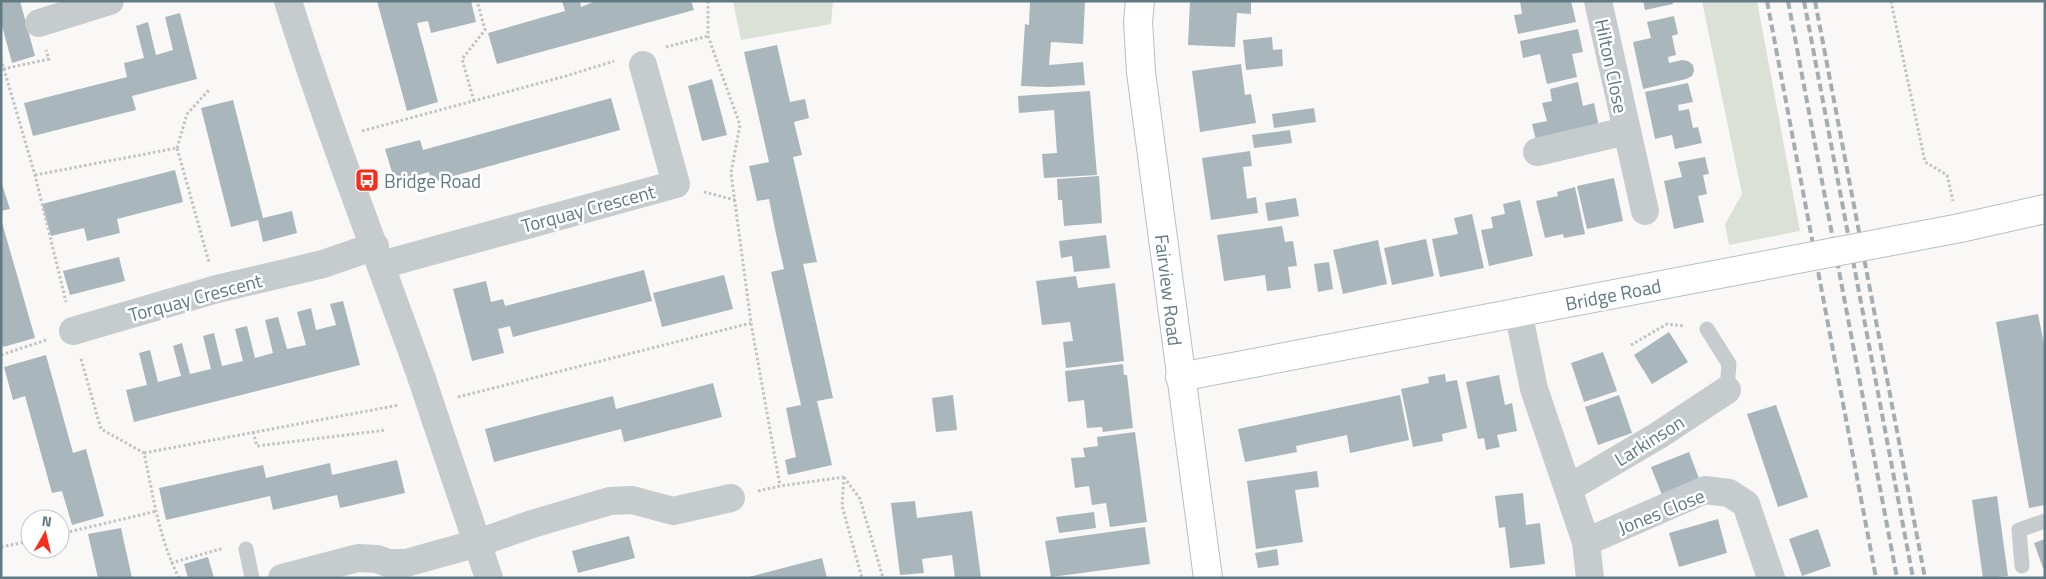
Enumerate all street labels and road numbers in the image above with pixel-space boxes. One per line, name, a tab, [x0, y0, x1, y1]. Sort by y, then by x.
street label: Hilton Close	[1588, 16, 1636, 116]
street label: Torquay Crescent	[518, 176, 658, 240]
street label: Fairview Road	[1148, 233, 1190, 347]
street label: Torquay Crescent	[125, 265, 265, 329]
street label: Bridge Road	[1563, 270, 1663, 318]
street label: Larkinson	[1608, 407, 1690, 473]
street label: Jones Close	[1613, 480, 1709, 542]

